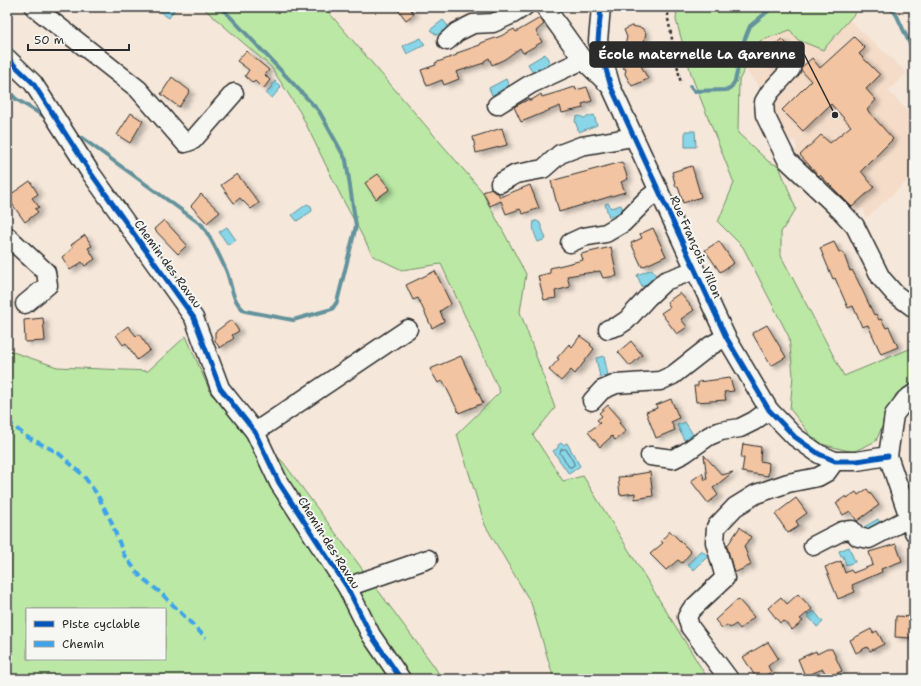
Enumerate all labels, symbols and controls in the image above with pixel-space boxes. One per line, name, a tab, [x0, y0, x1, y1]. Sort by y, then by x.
scale bar	[28, 26, 129, 52]
text: 50 m	[34, 32, 64, 48]
callout: École maternelle La Garenne	[590, 42, 804, 67]
text: École maternelle La Garenne	[598, 45, 796, 63]
street label: Rue François Villon	[666, 193, 726, 301]
street label: Chemin des Ravau	[130, 217, 206, 312]
street label: Chemin des Ravau	[294, 494, 364, 592]
legend	[26, 608, 166, 660]
text: Piste cyclable	[62, 616, 140, 632]
text: Chemin	[62, 636, 104, 652]

